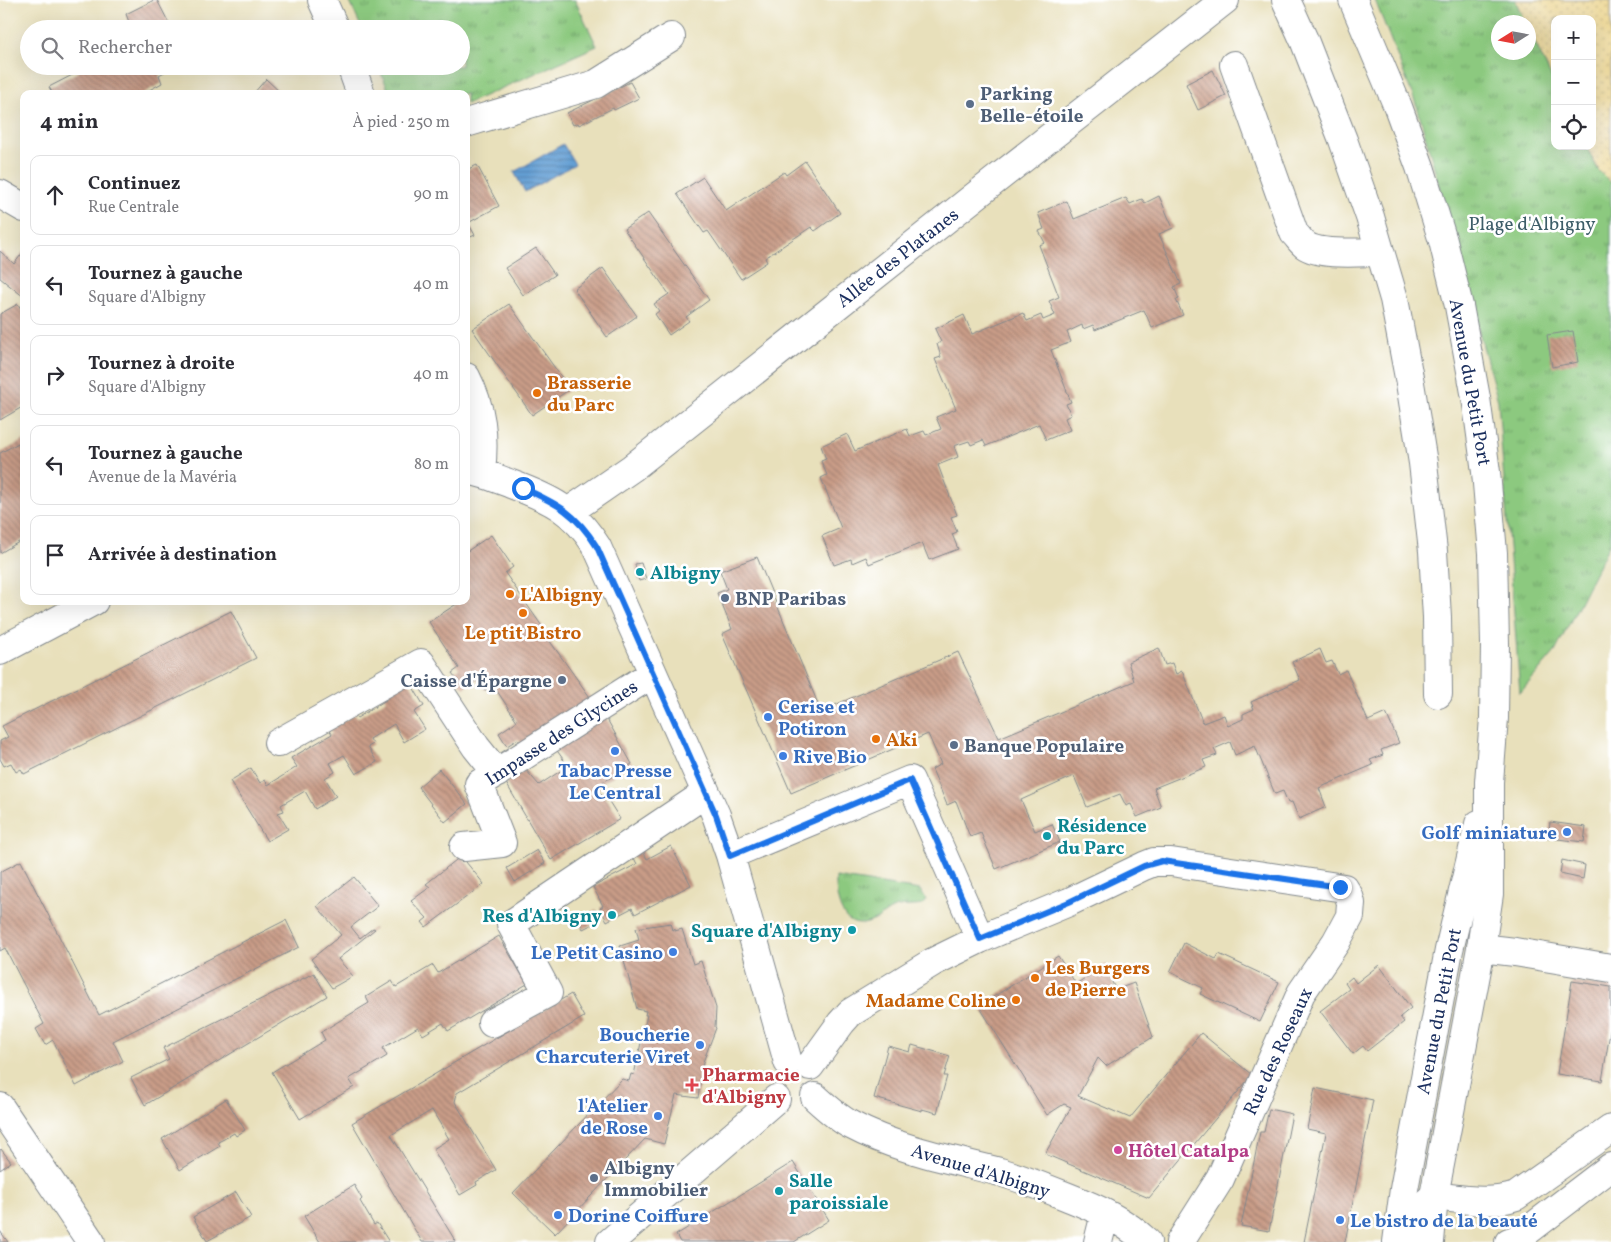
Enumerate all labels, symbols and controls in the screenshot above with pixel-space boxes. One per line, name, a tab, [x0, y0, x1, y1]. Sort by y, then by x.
north arrow	[1491, 15, 1536, 60]
map controls	[1551, 15, 1596, 150]
button: +	[1551, 15, 1596, 60]
search box	[20, 20, 470, 75]
icon: search	[38, 34, 66, 62]
text: Rechercher	[78, 35, 172, 61]
button: −	[1551, 60, 1596, 105]
place label: Parking Belle-étoile	[980, 82, 1084, 130]
marker: Parking Belle-étoile	[964, 98, 976, 110]
button: locate	[1551, 105, 1596, 150]
text: 4 min	[40, 108, 99, 137]
text: À pied · 250 m	[352, 112, 450, 134]
text: Continuez	[88, 171, 180, 197]
icon: ahead	[41, 181, 69, 209]
text: 90 m	[413, 184, 449, 206]
text: Rue Centrale	[88, 197, 179, 219]
street label: Allée des Platanes	[832, 203, 965, 315]
park label: Plage d'Albigny	[1468, 212, 1596, 238]
text: Tournez à gauche	[88, 261, 243, 287]
icon: left	[41, 271, 69, 299]
text: 40 m	[413, 274, 449, 296]
text: Square d'Albigny	[88, 287, 206, 309]
street label: Avenue du Petit Port	[1442, 297, 1497, 468]
text: Tournez à droite	[88, 351, 235, 377]
icon: right	[41, 361, 69, 389]
text: 40 m	[413, 364, 449, 386]
place label: Brasserie du Parc	[547, 371, 632, 419]
text: Square d'Albigny	[88, 377, 206, 399]
marker: Brasserie du Parc	[531, 387, 543, 399]
text: Tournez à gauche	[88, 441, 243, 467]
icon: left	[41, 451, 69, 479]
text: 80 m	[414, 454, 449, 476]
text: Avenue de la Mavéria	[88, 467, 237, 489]
route start	[512, 477, 535, 500]
icon: arrive	[41, 541, 69, 569]
text: Arrivée à destination	[88, 542, 277, 568]
place label: Albigny	[650, 561, 721, 587]
marker: Albigny	[634, 566, 646, 578]
place label: L'Albigny	[520, 583, 603, 609]
place label: BNP Paribas	[735, 587, 846, 613]
marker: L'Albigny	[504, 588, 516, 600]
marker: BNP Paribas	[719, 592, 731, 604]
marker: Le ptit Bistro	[517, 607, 529, 619]
place label: Le ptit Bistro	[465, 621, 582, 647]
place label: Caisse d'Épargne	[401, 669, 552, 695]
marker: Caisse d'Épargne	[556, 674, 568, 686]
street label: Impasse des Glycines	[481, 675, 643, 793]
place label: Cerise et Potiron	[778, 695, 855, 743]
marker: Cerise et Potiron	[762, 711, 774, 723]
place label: Aki	[886, 728, 918, 754]
marker: Aki	[870, 733, 882, 745]
place label: Banque Populaire	[964, 734, 1124, 760]
marker: Banque Populaire	[948, 739, 960, 751]
marker: Tabac Presse Le Central	[609, 745, 621, 757]
place label: Rive Bio	[793, 745, 867, 771]
marker: Rive Bio	[777, 750, 789, 762]
place label: Tabac Presse Le Central	[558, 759, 672, 807]
place label: Résidence du Parc	[1057, 814, 1147, 862]
place label: Golf miniature	[1422, 821, 1557, 847]
marker: Golf miniature	[1561, 826, 1573, 838]
marker: Résidence du Parc	[1041, 830, 1053, 842]
route end	[1329, 876, 1352, 899]
place label: Res d'Albigny	[482, 904, 602, 930]
marker: Res d'Albigny	[606, 909, 618, 921]
place label: Square d'Albigny	[691, 919, 842, 945]
marker: Square d'Albigny	[846, 924, 858, 936]
street label: Avenue du Petit Port	[1411, 926, 1469, 1097]
place label: Le Petit Casino	[531, 941, 663, 967]
marker: Le Petit Casino	[667, 946, 679, 958]
place label: Les Burgers de Pierre	[1045, 956, 1150, 1004]
marker: Les Burgers de Pierre	[1029, 972, 1041, 984]
street label: Rue des Roseaux	[1238, 984, 1320, 1120]
place label: Madame Coline	[866, 989, 1006, 1015]
marker: Madame Coline	[1010, 994, 1022, 1006]
place label: Boucherie Charcuterie Viret	[535, 1023, 690, 1071]
marker: Boucherie Charcuterie Viret	[694, 1039, 706, 1051]
place label: Pharmacie d'Albigny	[702, 1063, 800, 1111]
marker: Pharmacie d'Albigny	[686, 1079, 698, 1091]
place label: l'Atelier de Rose	[578, 1094, 648, 1142]
marker: l'Atelier de Rose	[652, 1110, 664, 1122]
street label: Avenue d'Albigny	[908, 1138, 1053, 1205]
place label: Hôtel Catalpa	[1128, 1139, 1249, 1165]
marker: Hôtel Catalpa	[1112, 1144, 1124, 1156]
place label: Albigny Immobilier	[604, 1156, 708, 1204]
place label: Salle paroissiale	[789, 1169, 889, 1217]
marker: Albigny Immobilier	[588, 1172, 600, 1184]
marker: Salle paroissiale	[773, 1185, 785, 1197]
place label: Dorine Coiffure	[568, 1204, 709, 1230]
marker: Dorine Coiffure	[552, 1209, 564, 1221]
place label: Le bistro de la beauté	[1350, 1209, 1538, 1235]
marker: Le bistro de la beauté	[1334, 1214, 1346, 1226]

